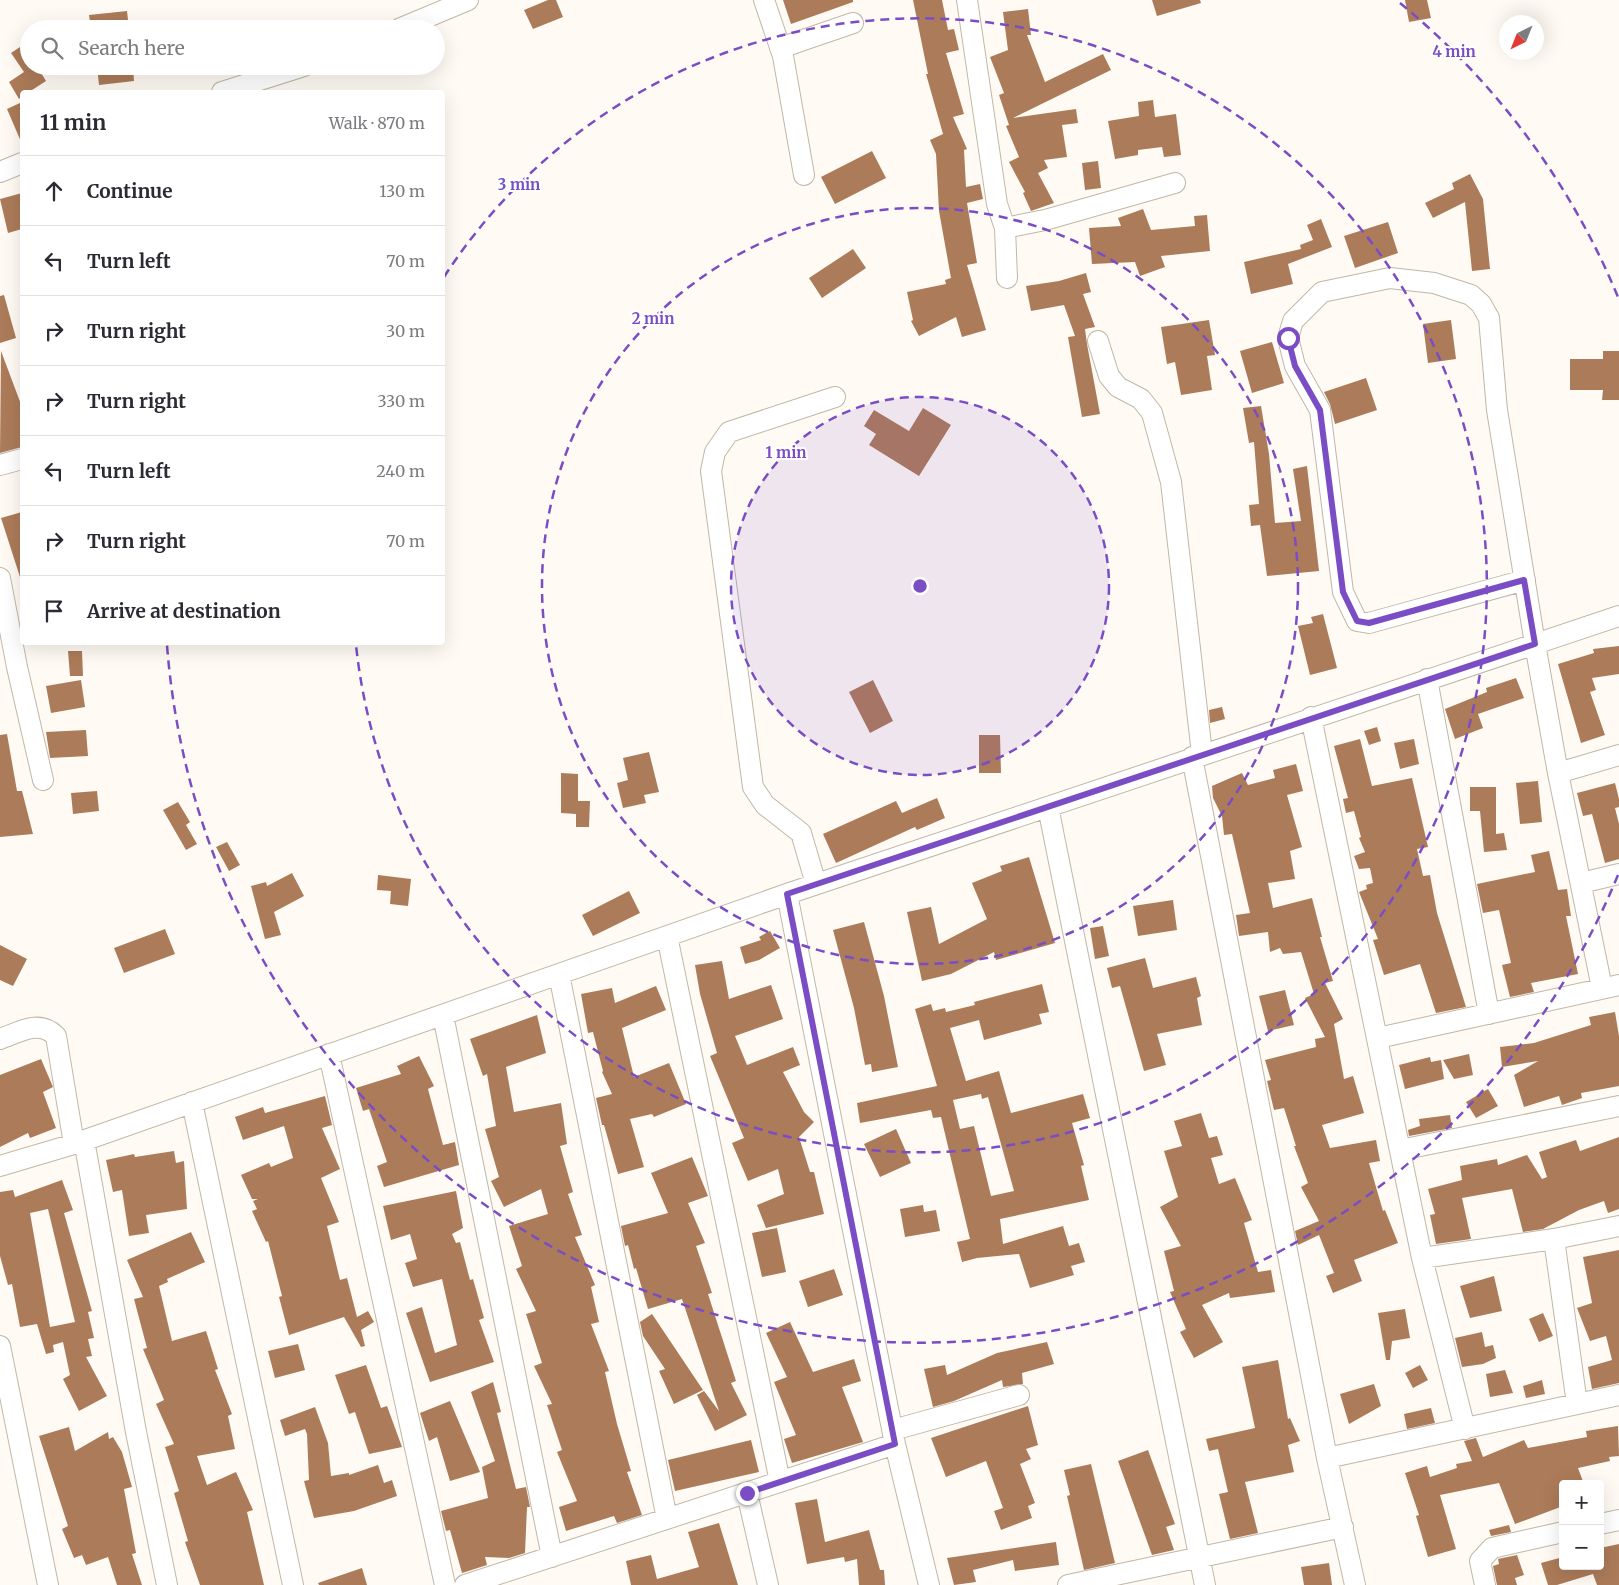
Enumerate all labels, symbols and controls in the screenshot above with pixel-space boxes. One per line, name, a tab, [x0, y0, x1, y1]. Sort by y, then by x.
north arrow	[1499, 15, 1544, 60]
search box	[20, 20, 445, 75]
icon: search	[38, 34, 66, 62]
text: Search here	[78, 36, 185, 60]
text: 4 min	[1432, 42, 1476, 61]
text: 11 min	[40, 109, 106, 136]
text: Walk · 870 m	[329, 113, 425, 133]
text: 3 min	[498, 175, 540, 194]
icon: ahead	[40, 177, 68, 205]
text: Continue	[87, 179, 173, 203]
text: 130 m	[379, 181, 425, 201]
icon: left	[40, 247, 68, 275]
text: Turn left	[87, 249, 171, 273]
text: 70 m	[386, 251, 425, 271]
text: 2 min	[632, 309, 674, 328]
icon: right	[40, 317, 68, 345]
text: Turn right	[87, 319, 186, 343]
text: 30 m	[386, 321, 425, 341]
route start	[1277, 327, 1300, 350]
icon: right	[40, 387, 68, 415]
text: Turn right	[87, 389, 186, 413]
text: 330 m	[378, 391, 425, 411]
text: 1 min	[766, 443, 806, 462]
icon: left	[40, 457, 68, 485]
text: Turn left	[87, 459, 171, 483]
text: 240 m	[376, 461, 425, 481]
icon: right	[40, 527, 68, 555]
text: Turn right	[87, 529, 186, 553]
text: 70 m	[386, 531, 425, 551]
centre of rings	[911, 577, 929, 595]
icon: arrive	[40, 597, 68, 625]
text: Arrive at destination	[87, 599, 281, 623]
map controls	[1559, 1480, 1604, 1570]
button: +	[1559, 1480, 1604, 1525]
route end	[736, 1482, 759, 1505]
button: −	[1559, 1525, 1604, 1570]

